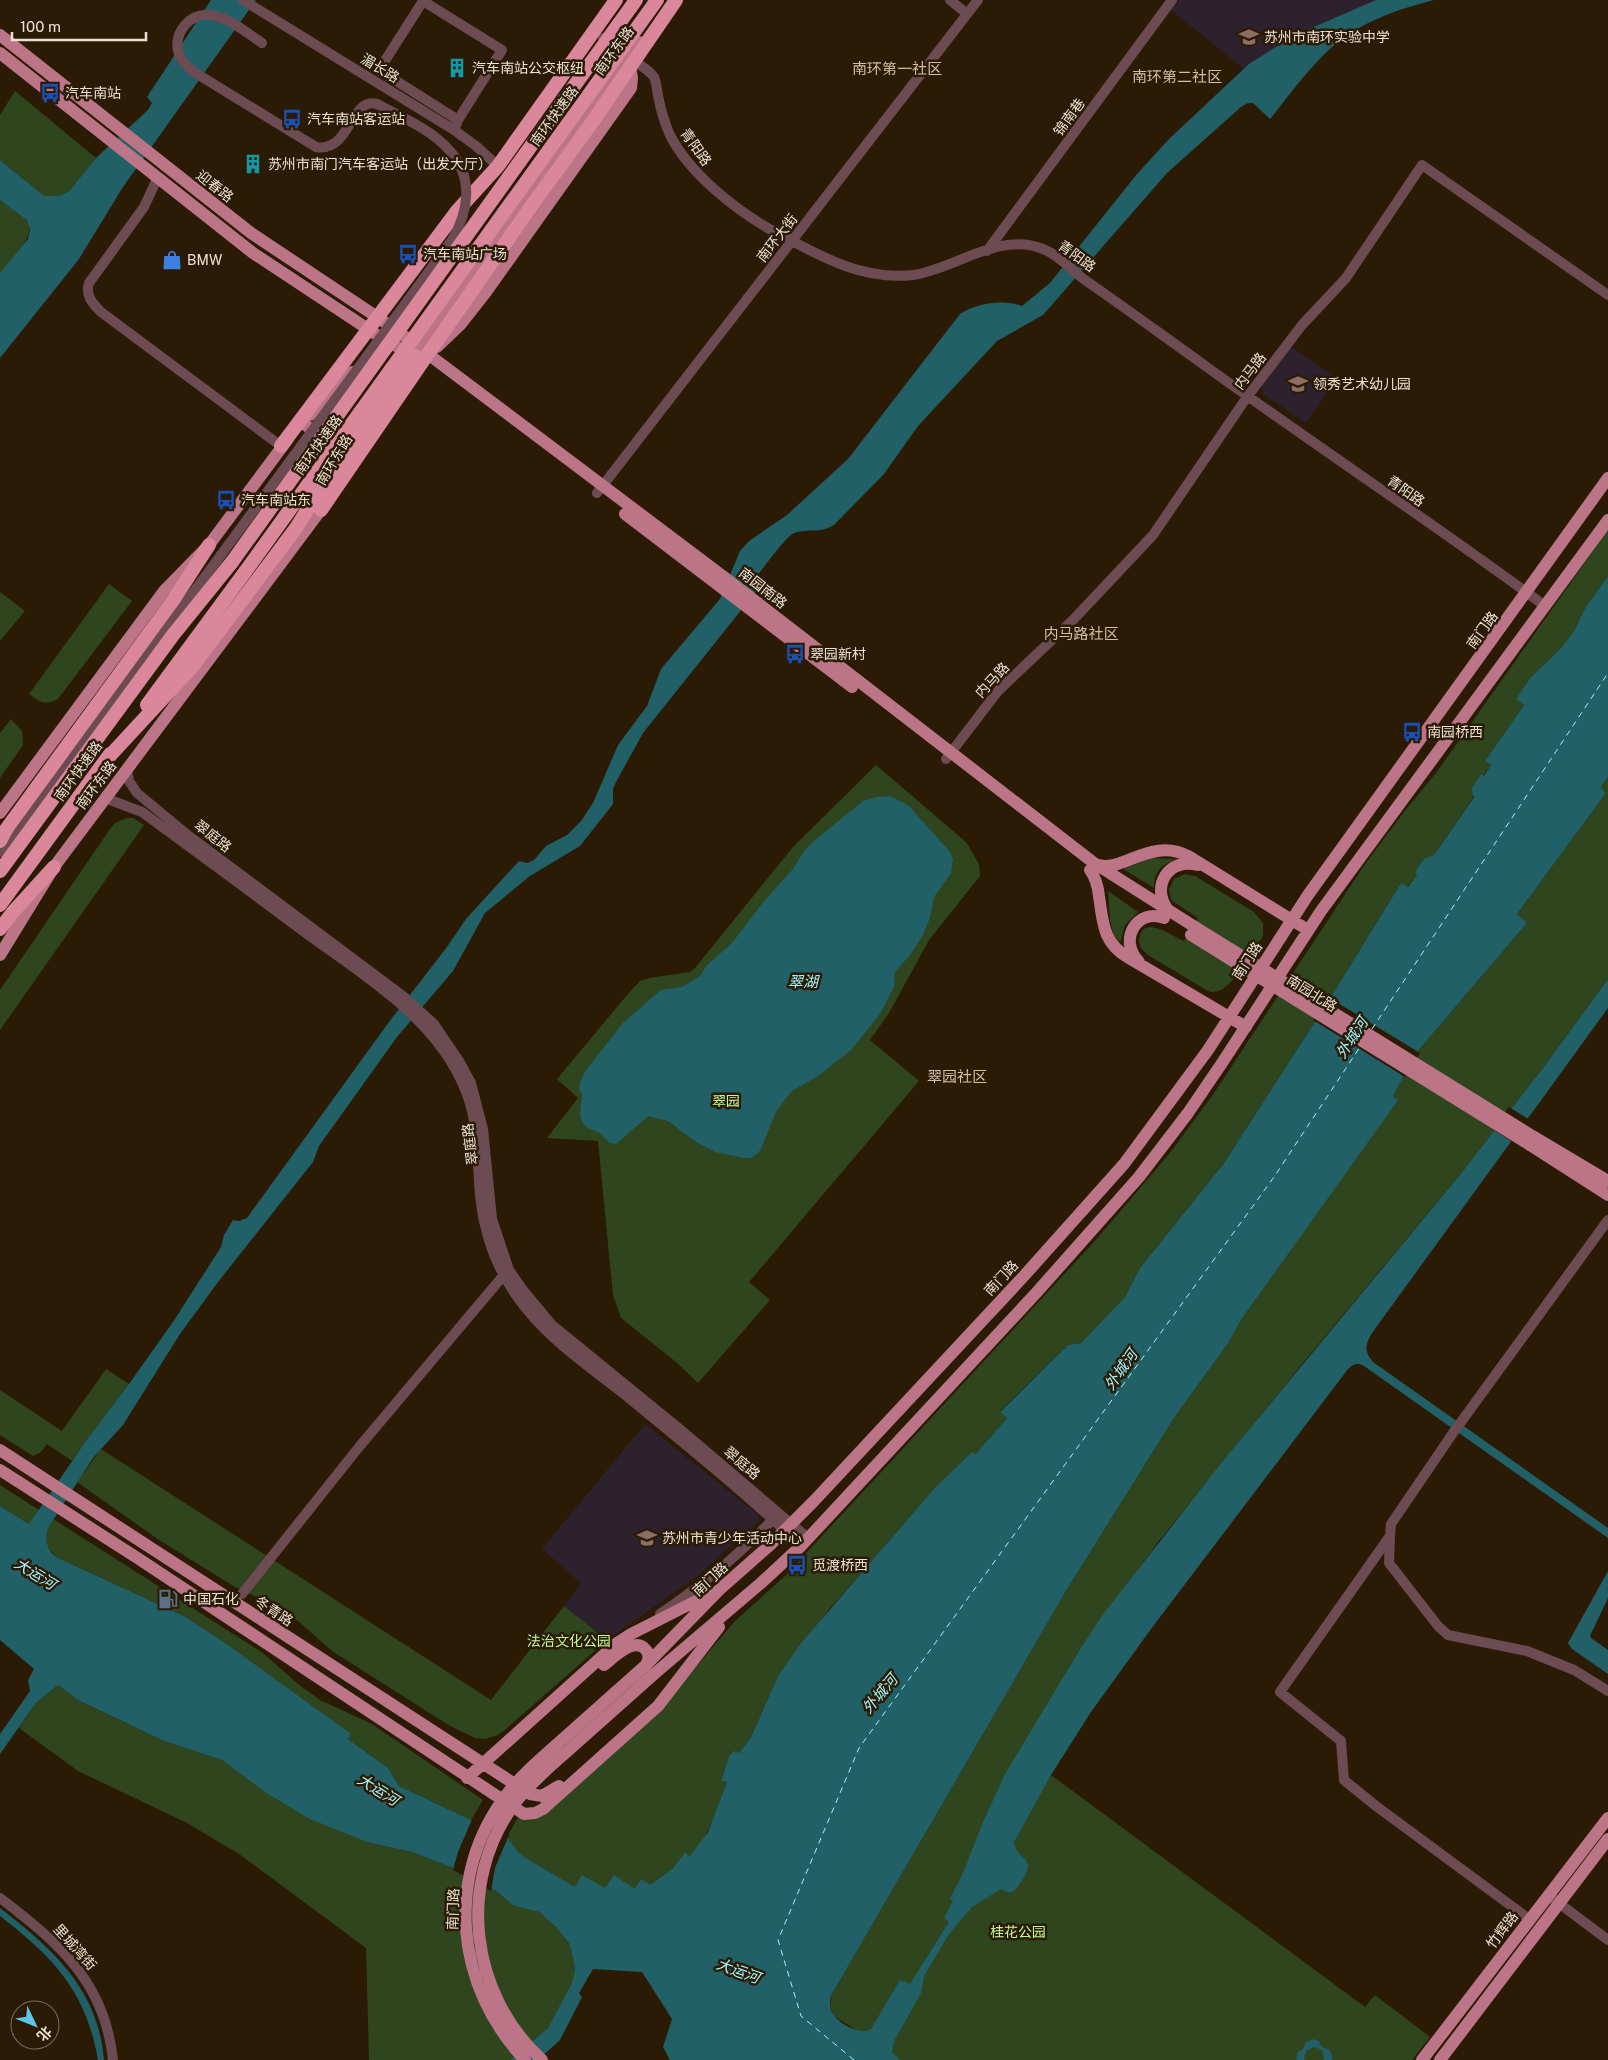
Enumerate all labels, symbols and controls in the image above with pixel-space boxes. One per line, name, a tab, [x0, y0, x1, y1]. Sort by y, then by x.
scale bar	[12, 10, 146, 42]
text: 100 m	[20, 18, 61, 35]
street label: 南环东路	[591, 24, 637, 78]
school or university icon: 苏州市南环实验中学	[1238, 26, 1260, 48]
place label: 苏州市南环实验中学	[1264, 29, 1390, 45]
street label: 湄长路	[358, 50, 402, 86]
building icon: 汽车南站公交枢纽	[446, 57, 468, 79]
place label: 汽车南站公交枢纽	[472, 60, 584, 76]
district label: 南环第一社区	[852, 60, 942, 77]
district label: 南环第二社区	[1132, 68, 1222, 85]
bus stop icon: 汽车南站	[39, 82, 61, 104]
street label: 南环快速路	[527, 83, 581, 149]
place label: 汽车南站	[65, 85, 121, 101]
street label: 锦南巷	[1050, 95, 1088, 139]
bus stop icon: 汽车南站客运站	[281, 108, 303, 130]
place label: 汽车南站客运站	[307, 111, 405, 127]
street label: 青阳路	[677, 125, 715, 169]
building icon: 苏州市南门汽车客运站（出发大厅）	[242, 153, 264, 175]
place label: 苏州市南门汽车客运站（出发大厅）	[268, 156, 492, 172]
street label: 迎春路	[194, 167, 236, 205]
street label: 南环大街	[753, 211, 801, 265]
street label: 青阳路	[1055, 237, 1099, 275]
bus stop icon: 汽车南站广场	[397, 243, 419, 265]
place label: 汽车南站广场	[423, 246, 507, 262]
shop icon: BMW	[161, 249, 183, 271]
place label: BMW	[187, 252, 223, 268]
street label: 内马路	[1231, 349, 1269, 393]
school or university icon: 领秀艺术幼儿园	[1287, 373, 1309, 395]
place label: 领秀艺术幼儿园	[1313, 376, 1411, 392]
street label: 南环快速路	[291, 412, 345, 478]
street label: 南环东路	[313, 432, 355, 488]
street label: 青阳路	[1384, 472, 1428, 510]
bus stop icon: 汽车南站东	[215, 489, 237, 511]
place label: 汽车南站东	[241, 492, 311, 508]
street label: 南园南路	[736, 564, 790, 612]
street label: 南门路	[1463, 608, 1501, 652]
district label: 内马路社区	[1043, 625, 1119, 642]
bus stop icon: 翠园新村	[784, 643, 806, 665]
place label: 翠园新村	[810, 646, 866, 662]
street label: 内马路	[972, 659, 1012, 701]
bus stop icon: 南园桥西	[1401, 721, 1423, 743]
place label: 南园桥西	[1427, 724, 1483, 740]
street label: 南环快速路	[51, 738, 105, 804]
street label: 南环东路	[73, 758, 119, 812]
street label: 翠庭路	[192, 817, 234, 855]
street label: 南门路	[1229, 939, 1265, 983]
street label: 南园北路	[1284, 971, 1340, 1015]
water label: 翠湖	[788, 973, 820, 990]
water label: 外城河	[1332, 1012, 1373, 1061]
district label: 翠园社区	[927, 1068, 987, 1085]
park label: 翠园	[712, 1093, 740, 1109]
street label: 翠庭路	[460, 1122, 480, 1166]
street label: 南门路	[981, 1257, 1021, 1299]
water label: 外城河	[1101, 1344, 1142, 1393]
street label: 翠庭路	[721, 1443, 763, 1483]
school or university icon: 苏州市青少年活动中心	[636, 1527, 658, 1549]
place label: 苏州市青少年活动中心	[662, 1530, 802, 1546]
water label: 大运河	[12, 1554, 61, 1594]
bus stop icon: 觅渡桥西	[786, 1554, 808, 1576]
place label: 觅渡桥西	[812, 1557, 868, 1573]
street label: 南门路	[689, 1559, 731, 1599]
fuel station icon: 中国石化	[157, 1588, 179, 1610]
place label: 中国石化	[183, 1591, 239, 1607]
street label: 冬青路	[252, 1593, 296, 1629]
park label: 法治文化公园	[527, 1633, 611, 1649]
water label: 外城河	[859, 1669, 903, 1716]
water label: 大运河	[355, 1770, 404, 1810]
street label: 南门路	[444, 1888, 462, 1930]
street label: 竹辉路	[1483, 1908, 1521, 1952]
street label: 里城湾街	[50, 1921, 100, 1973]
park label: 桂花公园	[990, 1924, 1046, 1940]
water label: 大运河	[714, 1955, 765, 1987]
north arrow	[10, 2000, 60, 2050]
text: 北	[34, 2023, 55, 2044]

